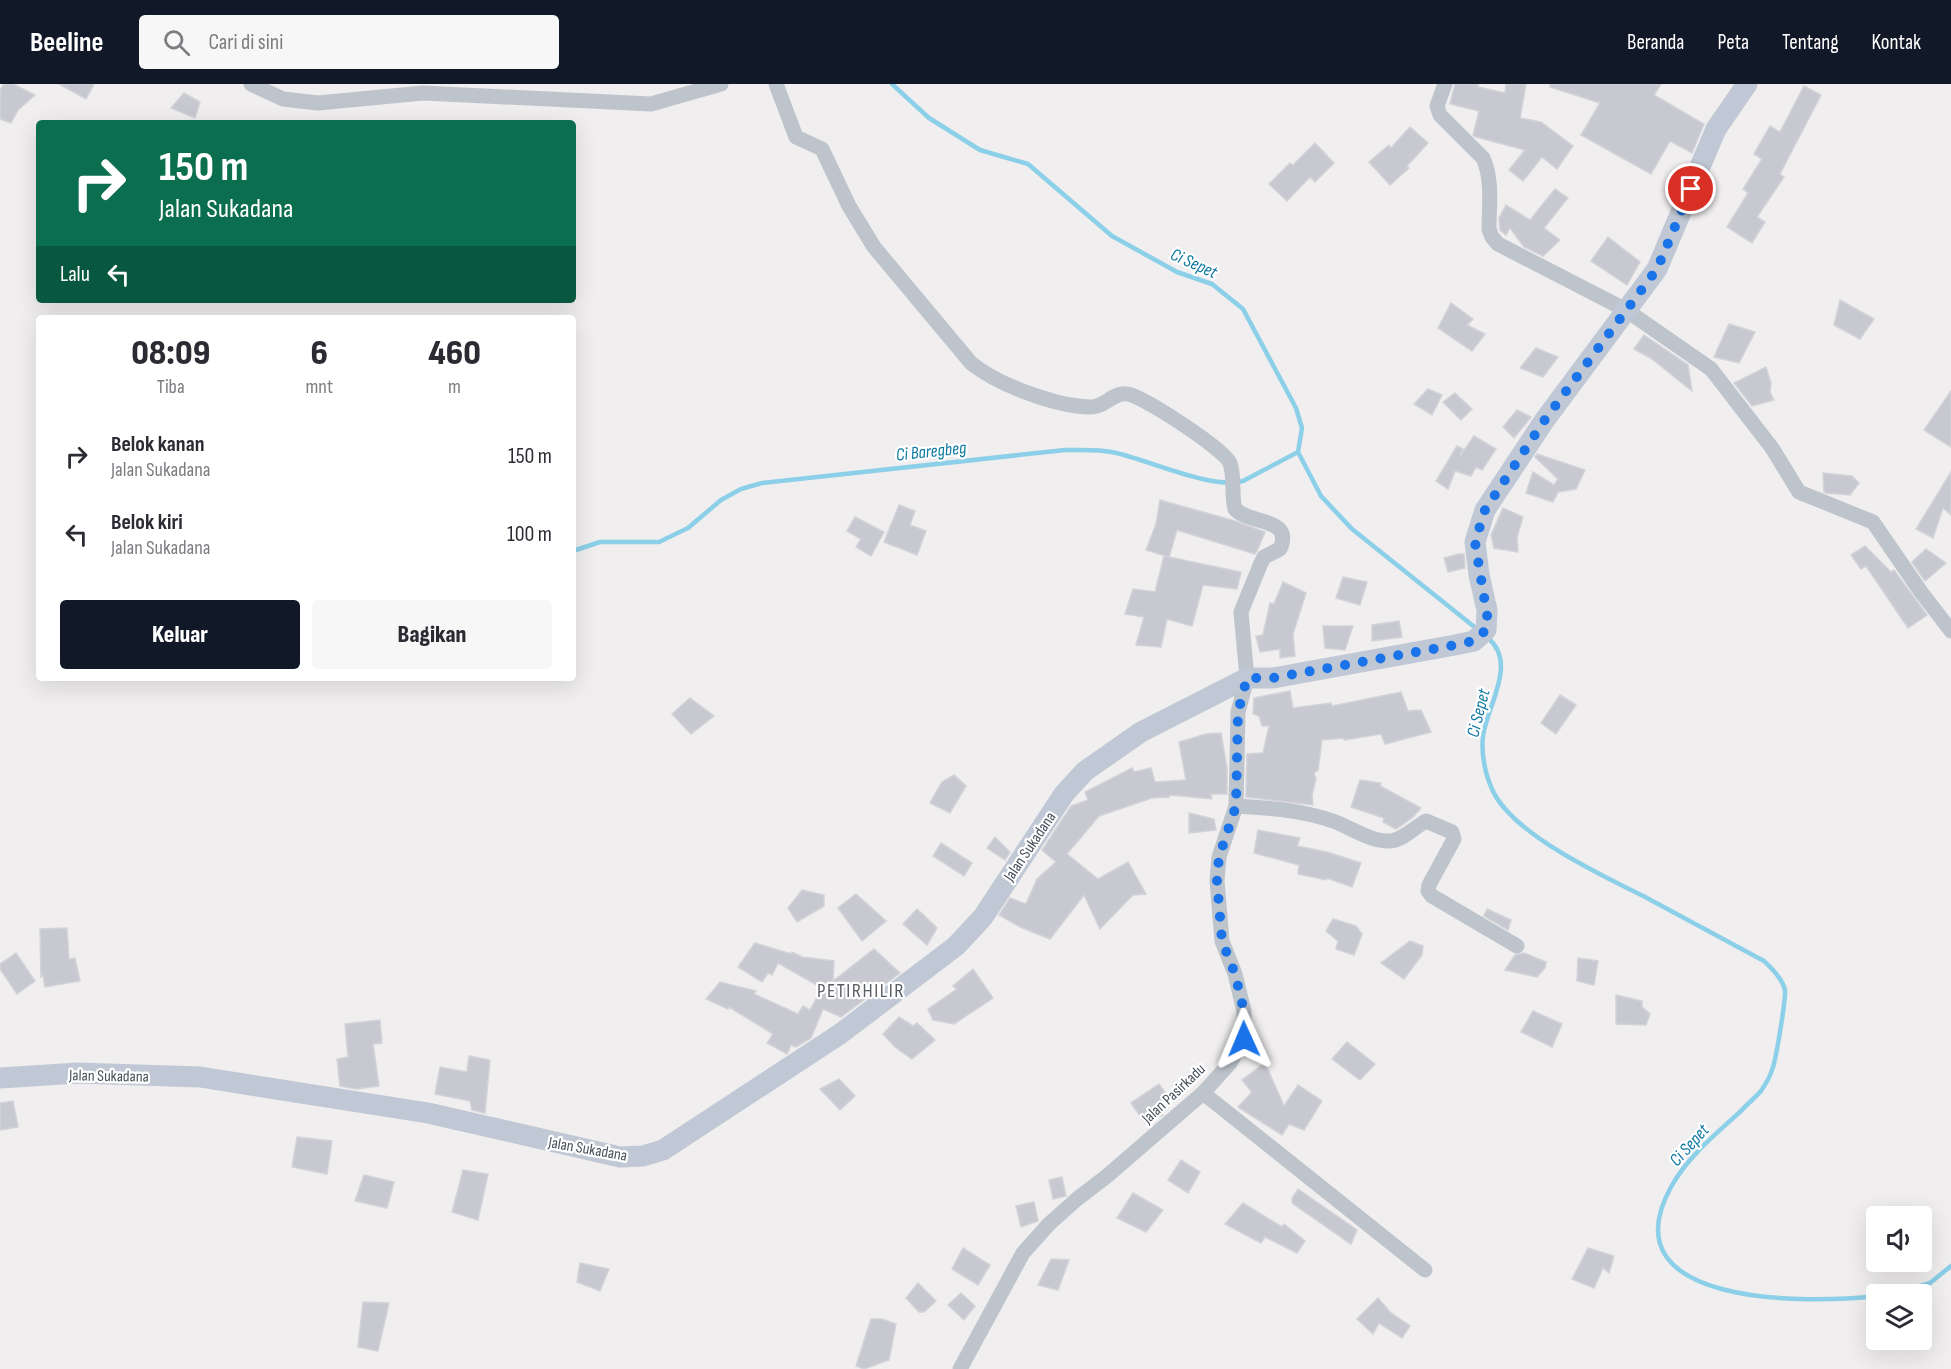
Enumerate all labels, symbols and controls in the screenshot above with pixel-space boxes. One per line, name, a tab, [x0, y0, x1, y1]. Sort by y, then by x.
search box	[139, 15, 559, 69]
text: Beeline	[30, 26, 103, 59]
icon: search	[160, 26, 193, 59]
text: Cari di sini	[208, 29, 283, 56]
text: Beranda	[1627, 30, 1684, 55]
text: Peta	[1717, 30, 1749, 55]
text: Tentang	[1782, 30, 1839, 55]
text: Kontak	[1872, 30, 1921, 55]
text: 150 m	[159, 142, 248, 193]
icon: right	[60, 144, 138, 222]
pin	[1665, 163, 1716, 214]
icon: arrive	[1674, 172, 1707, 205]
text: Jalan Sukadana	[159, 193, 293, 225]
water label: Ci Sepet	[1167, 244, 1221, 283]
icon: left	[102, 258, 135, 291]
text: Lalu	[60, 261, 90, 288]
text: 08:09	[131, 332, 210, 375]
text: 6	[310, 332, 328, 375]
text: 460	[428, 332, 481, 375]
text: Tiba	[157, 375, 185, 399]
text: mnt	[305, 375, 333, 399]
text: m	[448, 375, 461, 399]
text: Belok kanan	[111, 431, 204, 458]
water label: Ci Baregbeg	[895, 437, 968, 466]
icon: right	[60, 440, 93, 473]
text: 150 m	[508, 443, 552, 470]
text: Jalan Sukadana	[111, 458, 211, 482]
text: Belok kiri	[111, 509, 183, 536]
icon: left	[60, 518, 93, 551]
text: 100 m	[507, 521, 552, 548]
text: Jalan Sukadana	[111, 536, 211, 560]
button: Keluar	[60, 600, 300, 669]
button: Bagikan	[312, 600, 552, 669]
water label: Ci Sepet	[1462, 686, 1495, 739]
street label: Jalan Sukadana	[1000, 809, 1060, 886]
district label: PETIRHILIR	[817, 979, 905, 1003]
position arrow	[1212, 1007, 1276, 1071]
street label: Jalan Pasirkadu	[1138, 1060, 1210, 1129]
street label: Jalan Sukadana	[68, 1066, 149, 1087]
water label: Ci Sepet	[1665, 1120, 1714, 1171]
street label: Jalan Sukadana	[546, 1133, 629, 1166]
map controls	[1866, 1206, 1932, 1350]
button: sound	[1866, 1206, 1932, 1272]
button: layers	[1866, 1284, 1932, 1350]

